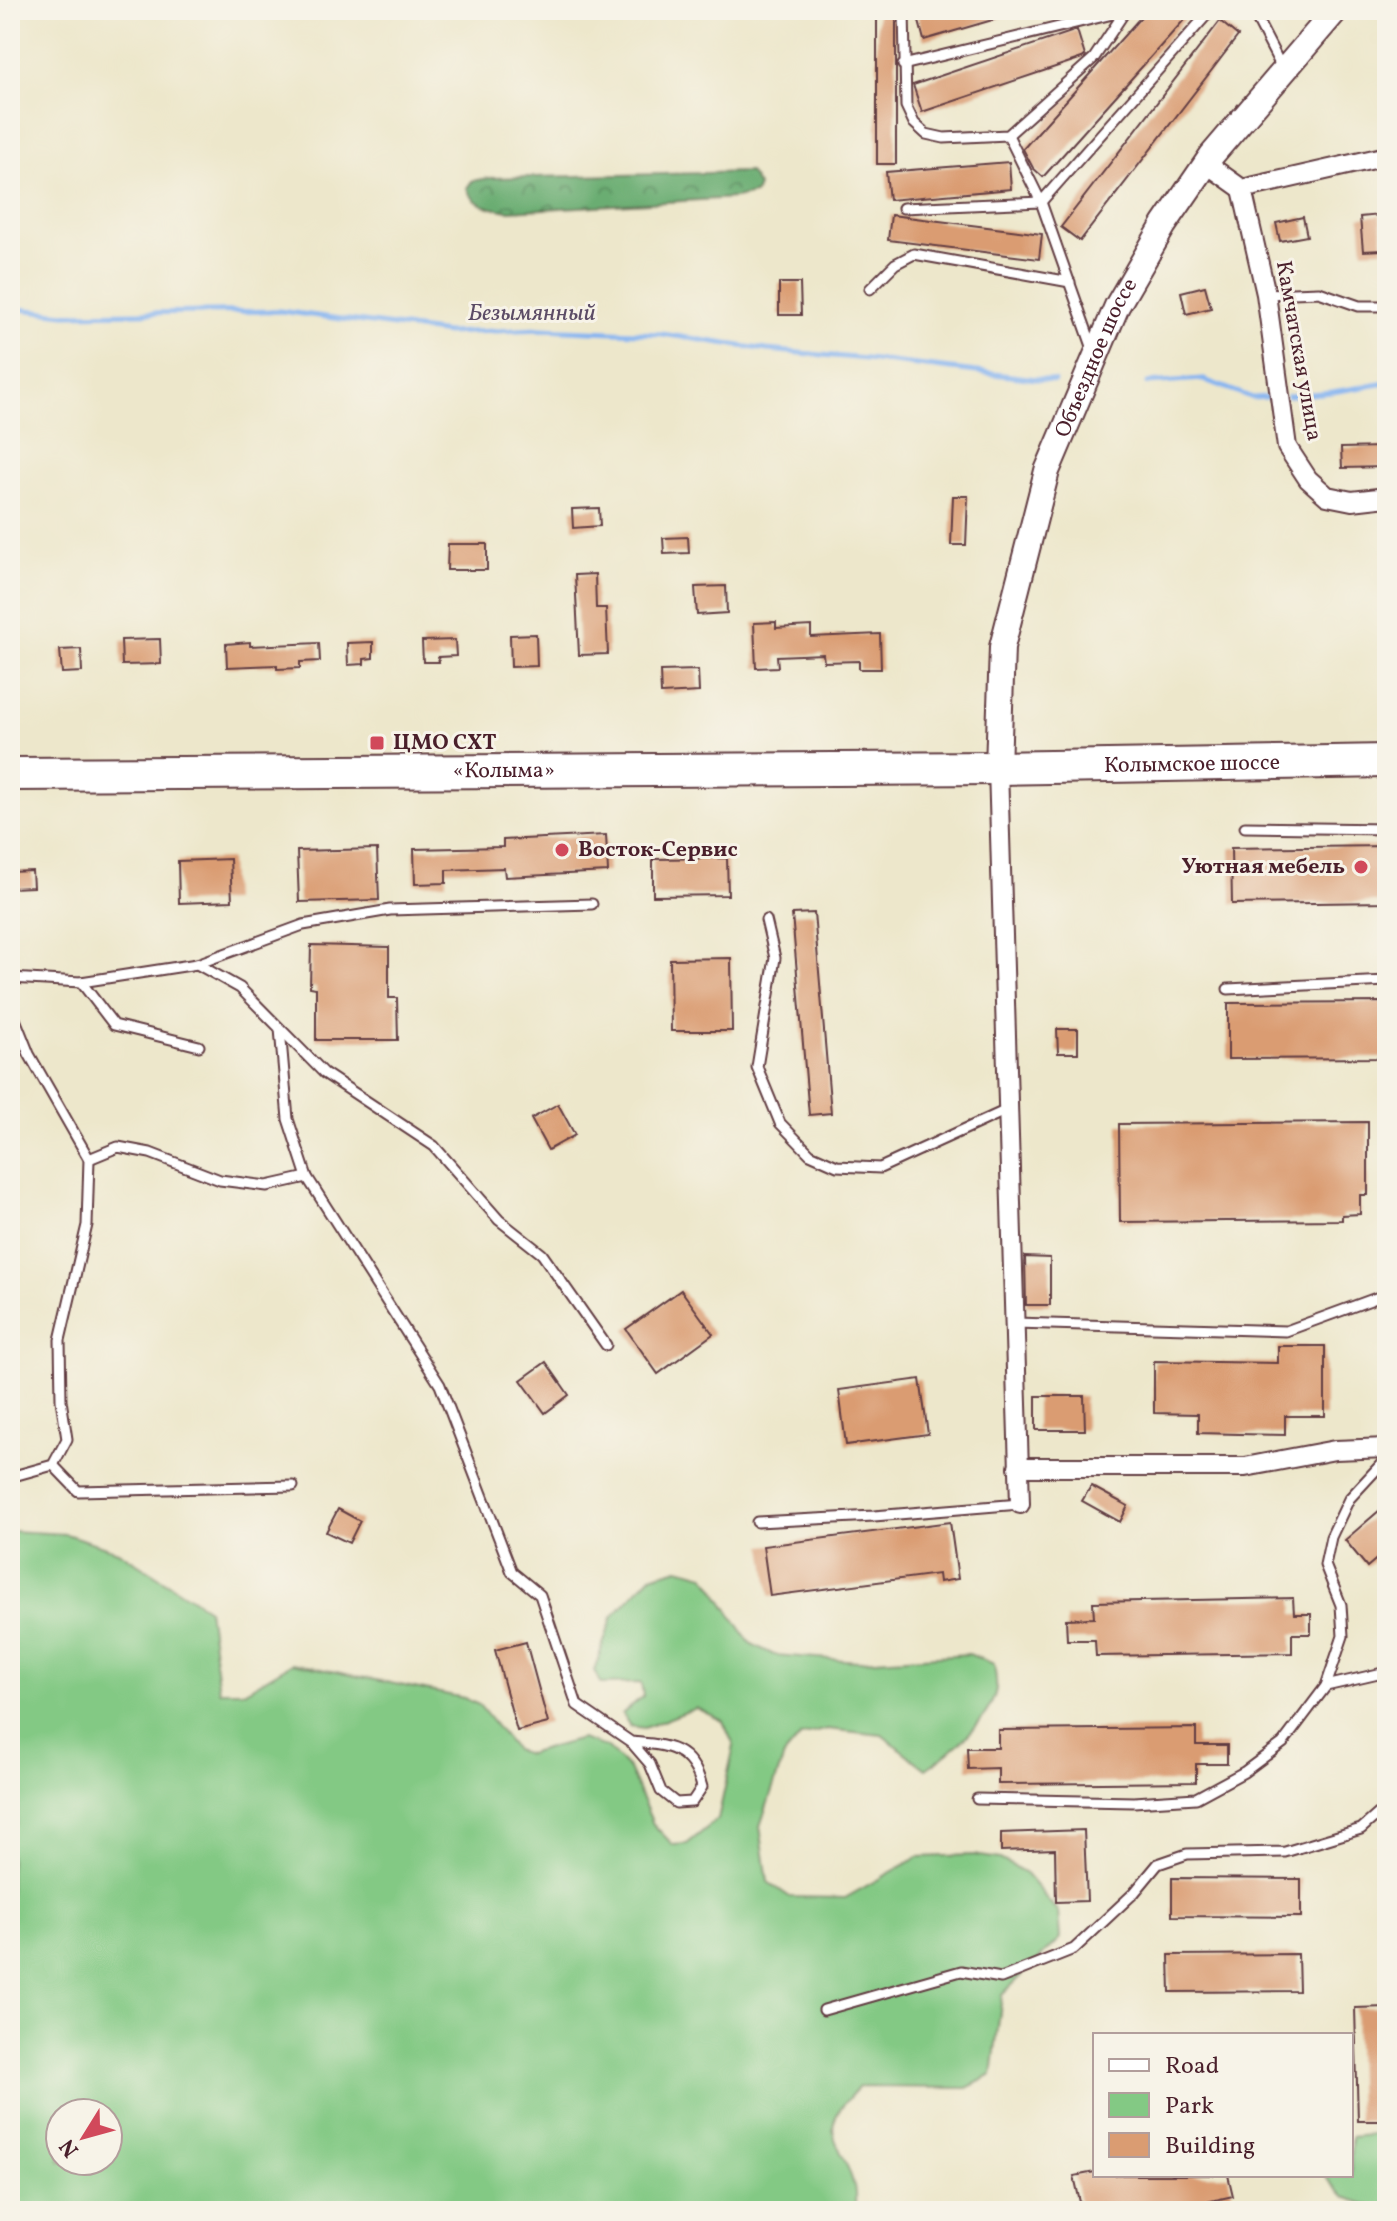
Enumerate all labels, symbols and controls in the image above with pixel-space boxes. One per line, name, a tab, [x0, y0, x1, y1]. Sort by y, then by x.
street label: Камчатская улица	[1267, 258, 1329, 444]
street label: Объездное шоссе	[1047, 272, 1145, 443]
water label: Безымянный	[468, 297, 596, 331]
place label: ЦМО СХТ	[393, 728, 497, 759]
marker: ЦМО СХТ	[368, 734, 386, 752]
street label: Колымское шоссе	[1104, 747, 1280, 782]
street label: «Колыма»	[453, 755, 555, 787]
place label: Восток-Сервис	[578, 835, 738, 866]
marker: Восток-Сервис	[553, 841, 571, 859]
place label: Уютная мебель	[1182, 852, 1345, 883]
marker: Уютная мебель	[1352, 858, 1370, 876]
legend	[1093, 2033, 1353, 2177]
text: Road	[1165, 2050, 1219, 2084]
text: Park	[1165, 2090, 1214, 2124]
north arrow	[44, 2097, 124, 2177]
text: Building	[1165, 2130, 1255, 2164]
text: N	[53, 2132, 87, 2163]

